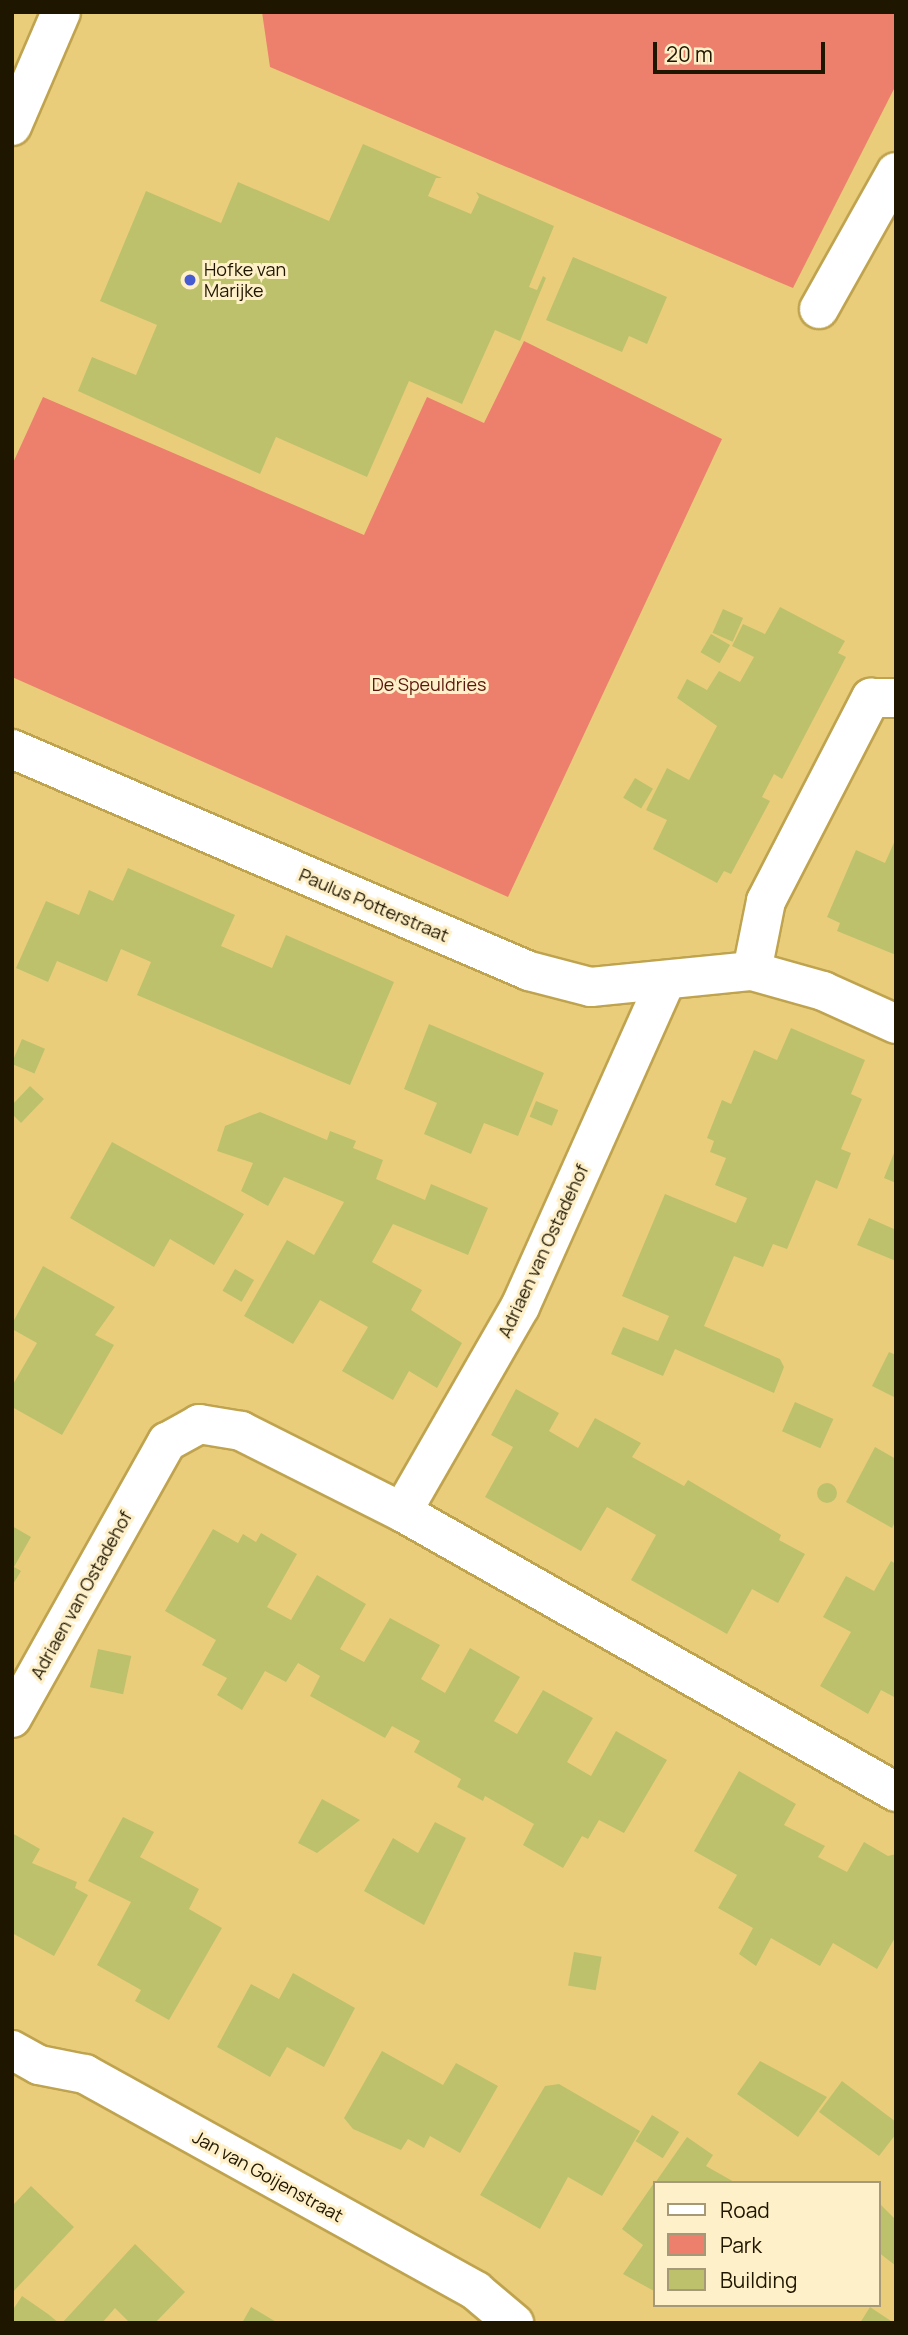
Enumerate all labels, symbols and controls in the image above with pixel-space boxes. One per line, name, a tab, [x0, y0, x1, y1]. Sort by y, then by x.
scale bar	[656, 28, 828, 72]
text: 20 m	[666, 40, 713, 68]
place label: Hofke van Marijke	[204, 259, 286, 302]
marker: Hofke van Marijke	[182, 272, 198, 288]
park label: De Speuldries	[372, 673, 486, 695]
street label: Paulus Potterstraat	[296, 864, 452, 946]
street label: Adriaen van Ostadehof	[493, 1161, 593, 1341]
street label: Adriaen van Ostadehof	[26, 1507, 136, 1683]
street label: Jan van Goijenstraat	[189, 2126, 347, 2226]
legend	[652, 2181, 880, 2307]
text: Road	[720, 2196, 770, 2224]
text: Park	[720, 2231, 762, 2259]
text: Building	[720, 2266, 797, 2294]

